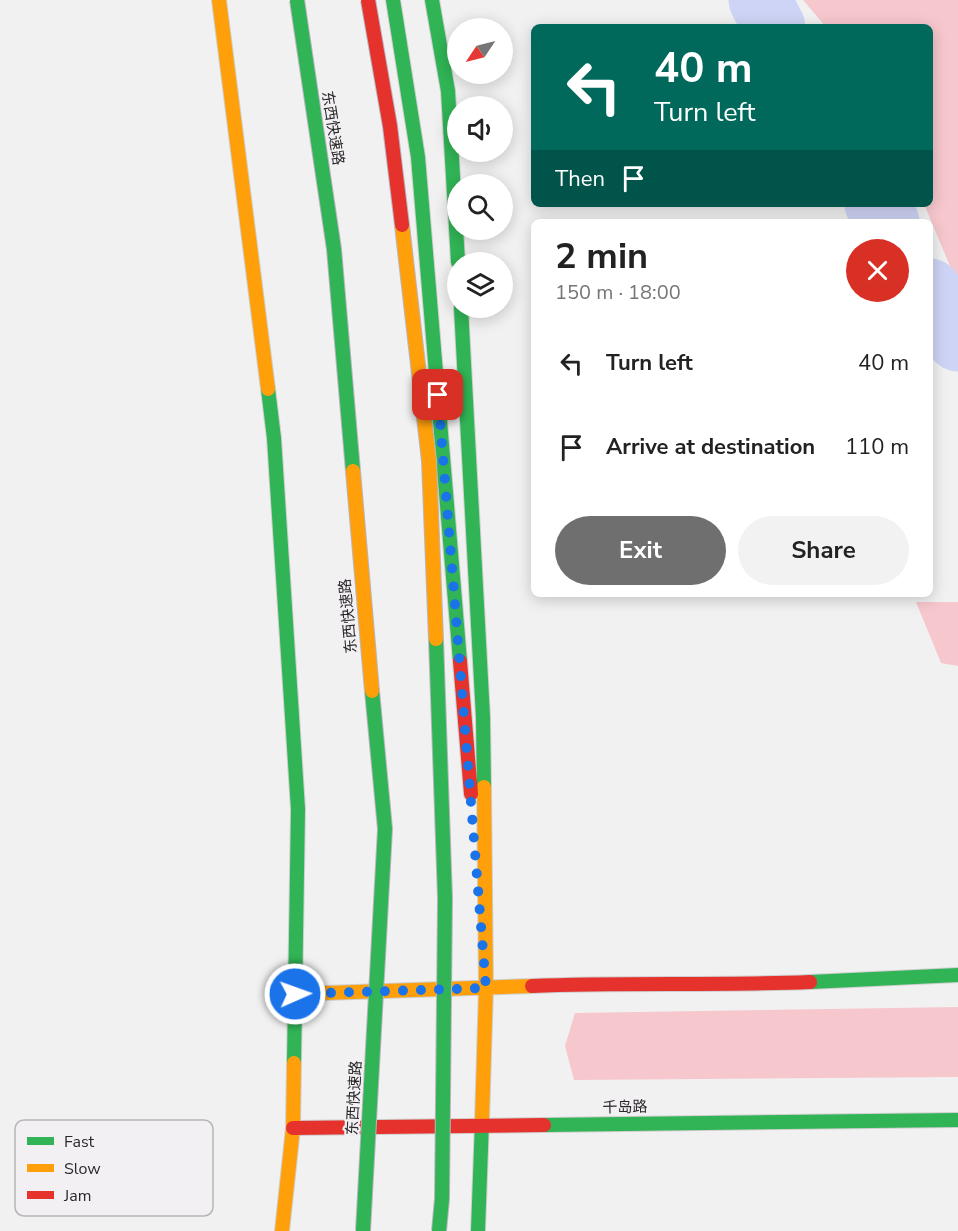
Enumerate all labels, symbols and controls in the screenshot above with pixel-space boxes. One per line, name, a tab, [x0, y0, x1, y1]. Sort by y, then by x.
north arrow	[447, 18, 513, 84]
map controls	[447, 18, 513, 318]
text: 40 m	[654, 40, 753, 97]
icon: left	[555, 48, 633, 126]
street label: 东西快速路	[317, 89, 349, 167]
text: Turn left	[654, 94, 755, 131]
button: sound	[447, 96, 513, 162]
icon: arrive	[617, 162, 650, 195]
text: Then	[555, 164, 605, 194]
button: search	[447, 174, 513, 240]
text: 2 min	[555, 232, 648, 281]
button: close	[846, 239, 909, 302]
button: layers	[447, 252, 513, 318]
text: 150 m · 18:00	[555, 279, 681, 306]
icon: left	[555, 347, 588, 380]
text: Turn left	[606, 348, 693, 378]
text: 40 m	[858, 348, 909, 378]
pin	[412, 369, 463, 420]
icon: arrive	[421, 378, 454, 411]
icon: arrive	[555, 431, 588, 464]
text: Arrive at destination	[606, 432, 815, 462]
text: 110 m	[845, 432, 909, 462]
button: Exit	[555, 516, 726, 585]
button: Share	[738, 516, 909, 585]
street label: 东西快速路	[335, 578, 361, 654]
position arrow	[263, 962, 327, 1026]
street label: 东西快速路	[342, 1060, 366, 1136]
street label: 千岛路	[602, 1097, 648, 1117]
legend	[15, 1120, 213, 1216]
text: Fast	[64, 1131, 95, 1153]
text: Slow	[64, 1158, 101, 1180]
text: Jam	[63, 1185, 91, 1207]

